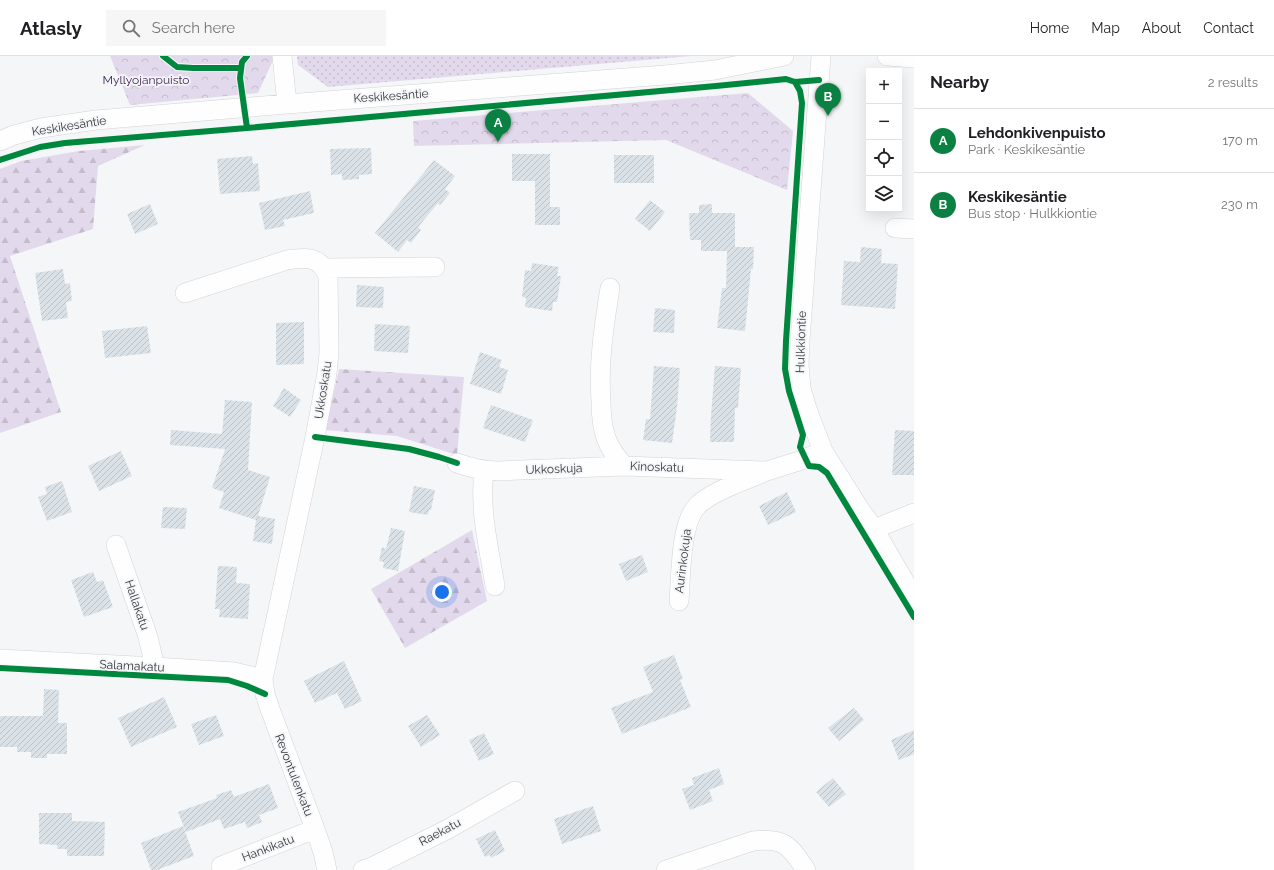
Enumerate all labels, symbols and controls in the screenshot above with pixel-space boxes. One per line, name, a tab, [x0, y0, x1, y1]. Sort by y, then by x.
search box	[106, 10, 386, 46]
text: Atlasly	[20, 17, 82, 39]
icon: search	[120, 17, 142, 39]
text: Search here	[152, 19, 235, 37]
text: Home	[1030, 20, 1069, 36]
text: Map	[1091, 20, 1120, 36]
text: About	[1142, 20, 1181, 36]
text: Contact	[1203, 20, 1254, 36]
map controls	[866, 68, 902, 212]
button: +	[866, 68, 902, 104]
text: Nearby	[930, 72, 989, 92]
park label: Myllyojanpuisto	[102, 73, 190, 87]
text: 2 results	[1208, 75, 1258, 90]
pin: B	[815, 83, 841, 116]
street label: Keskikesäntie	[353, 86, 429, 106]
button: −	[866, 104, 902, 140]
pin: A	[485, 109, 511, 142]
street label: Keskikesäntie	[31, 113, 107, 139]
text: Lehdonkivenpuisto	[968, 124, 1106, 142]
text: A	[939, 133, 947, 148]
text: 170 m	[1222, 133, 1258, 148]
button: locate	[866, 140, 902, 176]
text: Park · Keskikesäntie	[968, 142, 1085, 157]
button: layers	[866, 176, 902, 212]
text: Keskikesäntie	[968, 188, 1067, 206]
text: B	[939, 197, 947, 212]
text: 230 m	[1221, 197, 1258, 212]
text: Bus stop · Hulkkiontie	[968, 206, 1097, 221]
street label: Hulkkiontie	[793, 311, 809, 373]
street label: Ukkoskatu	[312, 360, 334, 420]
street label: Kinoskatu	[630, 459, 684, 475]
street label: Ukkoskuja	[525, 461, 583, 477]
street label: Aurinkokuja	[672, 528, 694, 594]
street label: Hallakatu	[122, 578, 152, 632]
your location	[432, 582, 452, 602]
street label: Salamakatu	[99, 657, 165, 675]
street label: Revontulenkatu	[272, 732, 316, 818]
street label: Raekatu	[417, 815, 463, 849]
street label: Hankikatu	[240, 832, 296, 864]

